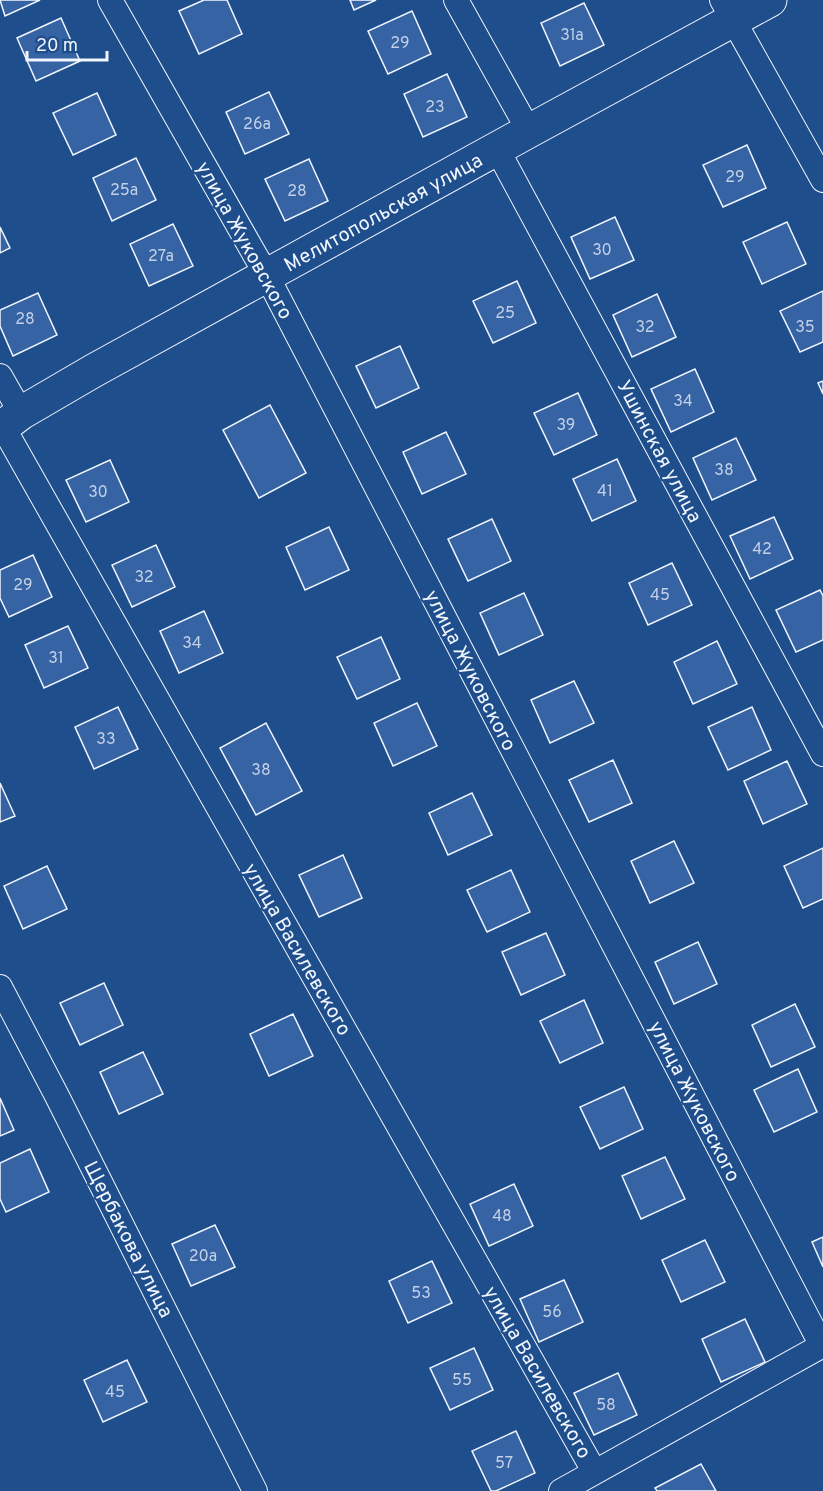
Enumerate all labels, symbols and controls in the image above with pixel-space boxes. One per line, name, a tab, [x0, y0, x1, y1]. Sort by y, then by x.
scale bar	[27, 24, 106, 62]
house number: 31а	[560, 26, 584, 46]
house number: 29	[390, 34, 410, 54]
text: 20 m	[36, 35, 78, 58]
house number: 23	[425, 98, 445, 118]
house number: 26а	[243, 115, 271, 135]
street label: Мелитопольская улица	[280, 148, 488, 279]
street label: улица Жуковского	[189, 157, 298, 325]
house number: 29	[725, 168, 745, 188]
house number: 25а	[110, 181, 138, 201]
house number: 28	[287, 182, 307, 202]
house number: 30	[592, 241, 612, 261]
house number: 27а	[148, 247, 174, 267]
house number: 25	[495, 304, 515, 324]
house number: 28	[15, 310, 35, 330]
house number: 32	[635, 318, 655, 338]
house number: 35	[795, 318, 815, 338]
street label: Ушинская улица	[610, 376, 707, 528]
house number: 34	[673, 392, 693, 412]
house number: 39	[557, 416, 575, 436]
house number: 38	[714, 461, 734, 481]
house number: 41	[597, 482, 613, 502]
house number: 30	[88, 483, 108, 503]
house number: 42	[752, 540, 772, 560]
house number: 32	[134, 568, 154, 588]
house number: 29	[13, 576, 33, 596]
street label: улица Жуковского	[417, 586, 521, 756]
house number: 45	[650, 586, 670, 606]
house number: 34	[182, 634, 202, 654]
house number: 31	[48, 649, 64, 669]
house number: 33	[96, 730, 116, 750]
house number: 38	[251, 761, 271, 781]
street label: улица Василевского	[236, 859, 356, 1041]
street label: улица Жуковского	[641, 1017, 745, 1187]
street label: Щербакова улица	[76, 1157, 178, 1323]
house number: 48	[492, 1207, 512, 1227]
house number: 20а	[189, 1247, 217, 1267]
street label: улица Василевского	[476, 1282, 596, 1464]
house number: 53	[411, 1284, 431, 1304]
house number: 56	[542, 1303, 562, 1323]
house number: 55	[452, 1371, 472, 1391]
house number: 45	[105, 1383, 125, 1403]
house number: 58	[596, 1396, 616, 1416]
house number: 57	[495, 1454, 513, 1474]

